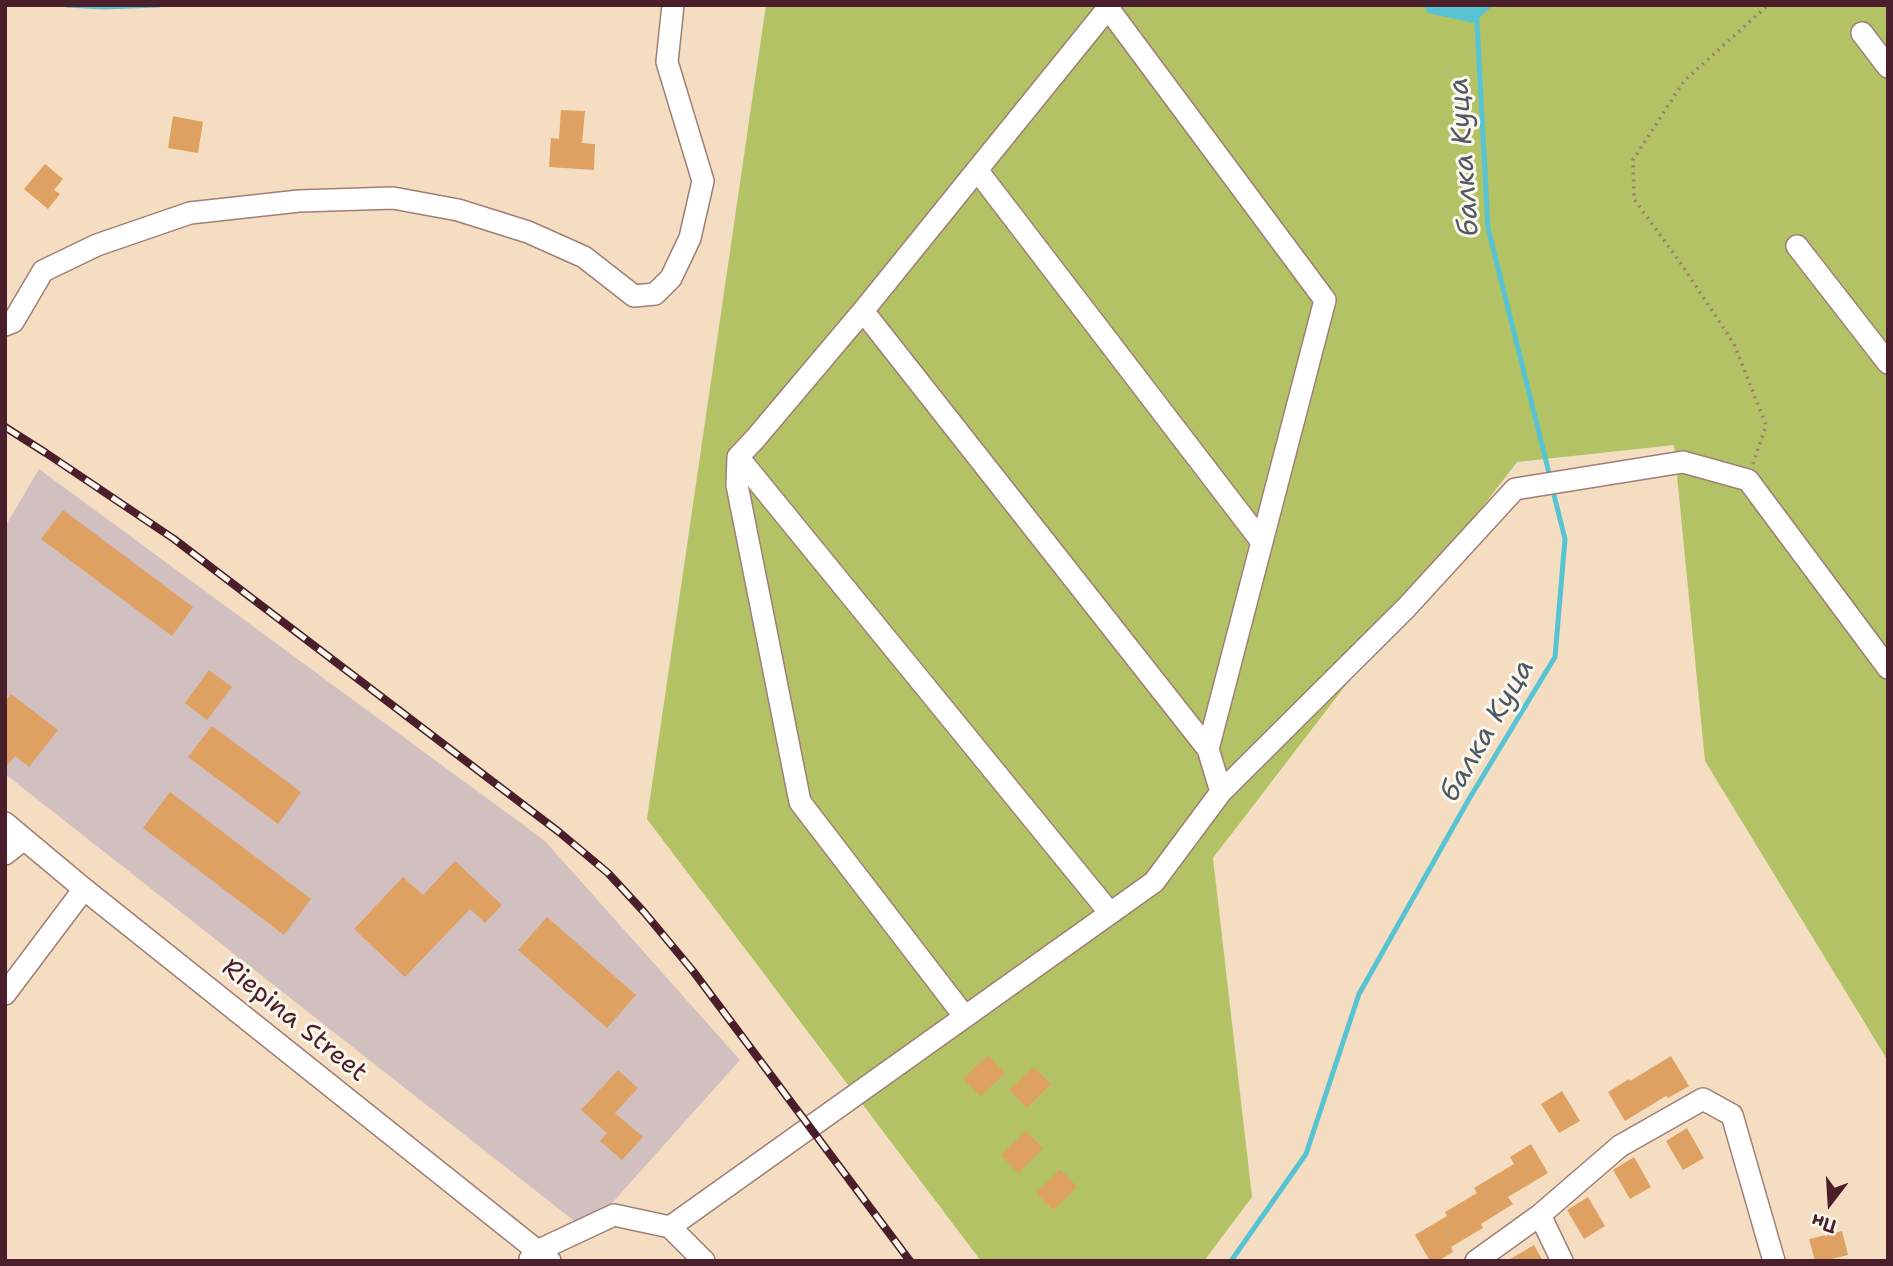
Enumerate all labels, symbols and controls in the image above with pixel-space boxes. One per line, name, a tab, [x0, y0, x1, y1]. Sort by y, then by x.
water label: балка Куца	[1443, 76, 1487, 238]
water label: балка Куца	[1434, 654, 1542, 808]
street label: Riepina Street	[215, 953, 373, 1089]
north arrow	[1795, 1168, 1865, 1238]
text: Пн	[1808, 1208, 1839, 1239]

